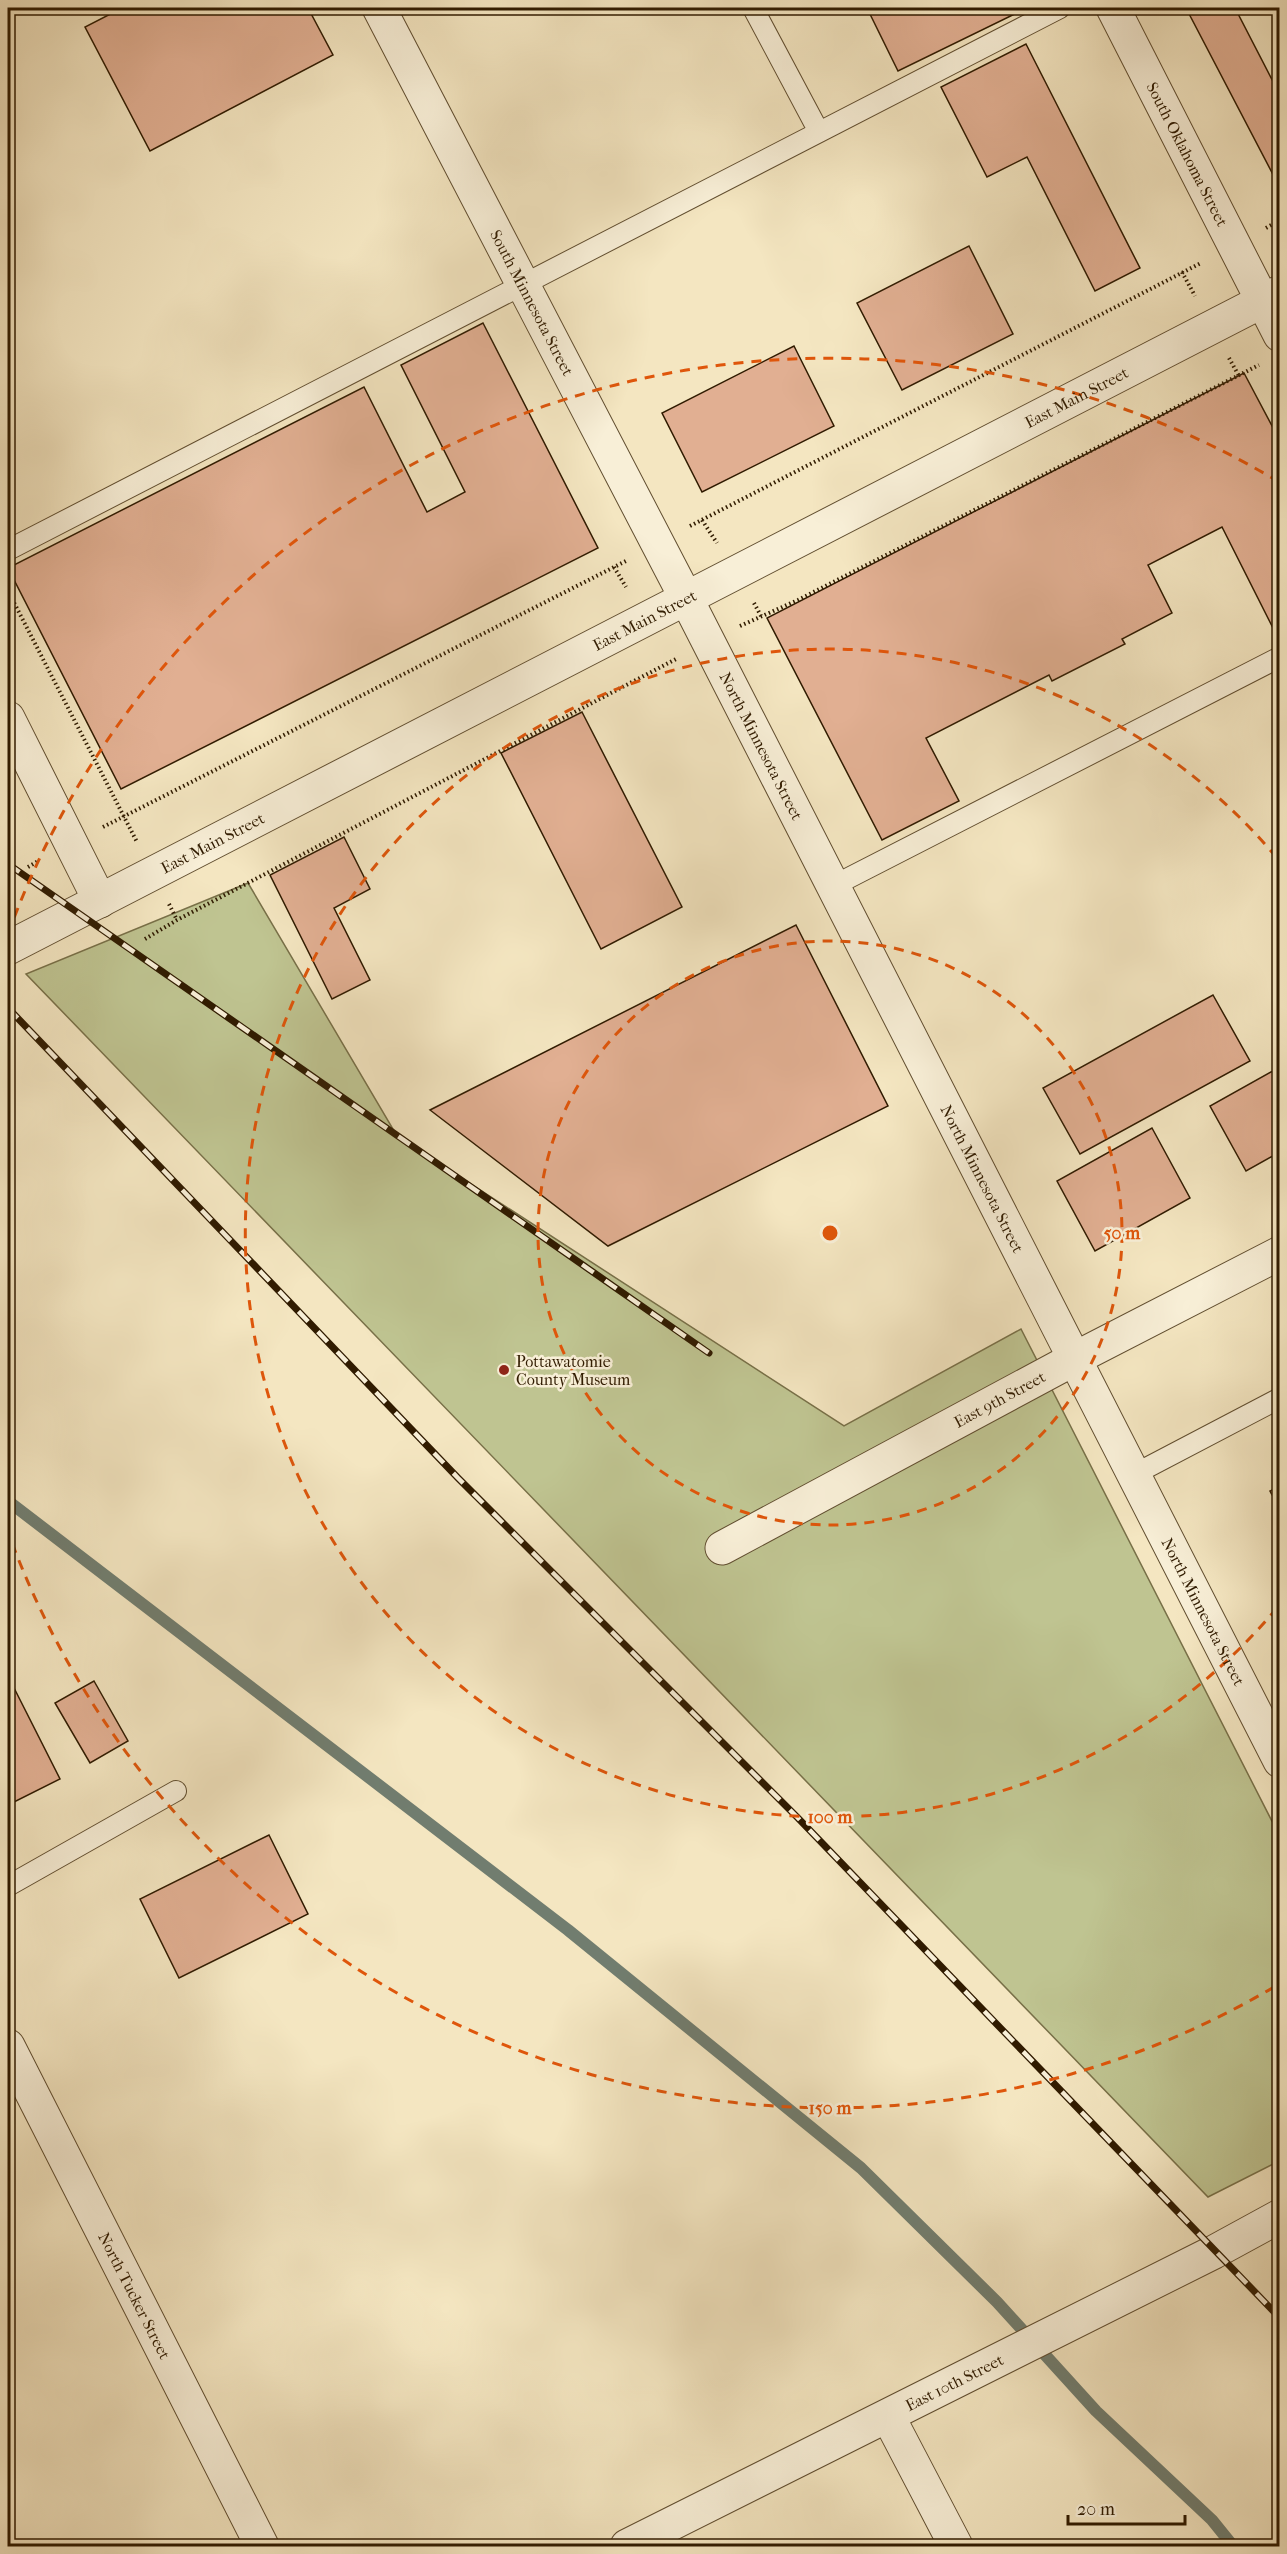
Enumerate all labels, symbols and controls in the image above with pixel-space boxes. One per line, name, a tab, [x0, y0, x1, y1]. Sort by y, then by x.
street label: South Oklahoma Street	[1143, 79, 1232, 230]
street label: South Minnesota Street	[486, 226, 578, 379]
street label: East Main Street	[1021, 362, 1132, 432]
street label: East Main Street	[589, 585, 700, 654]
street label: North Minnesota Street	[716, 669, 807, 823]
street label: East Main Street	[157, 808, 268, 877]
street label: North Minnesota Street	[937, 1102, 1028, 1256]
centre of rings	[820, 1223, 840, 1243]
text: 50 m	[1104, 1223, 1141, 1244]
place label: Pottawatomie County Museum	[516, 1352, 631, 1389]
marker: Pottawatomie County Museum	[497, 1363, 511, 1377]
street label: East 9th Street	[951, 1367, 1049, 1431]
street label: North Minnesota Street	[1158, 1534, 1249, 1689]
text: 100 m	[807, 1807, 854, 1828]
text: 150 m	[809, 2098, 852, 2119]
street label: North Tucker Street	[95, 2229, 175, 2363]
street label: East 10th Street	[902, 2349, 1007, 2415]
scale bar	[1068, 2488, 1185, 2526]
text: 20 m	[1077, 2499, 1115, 2520]

